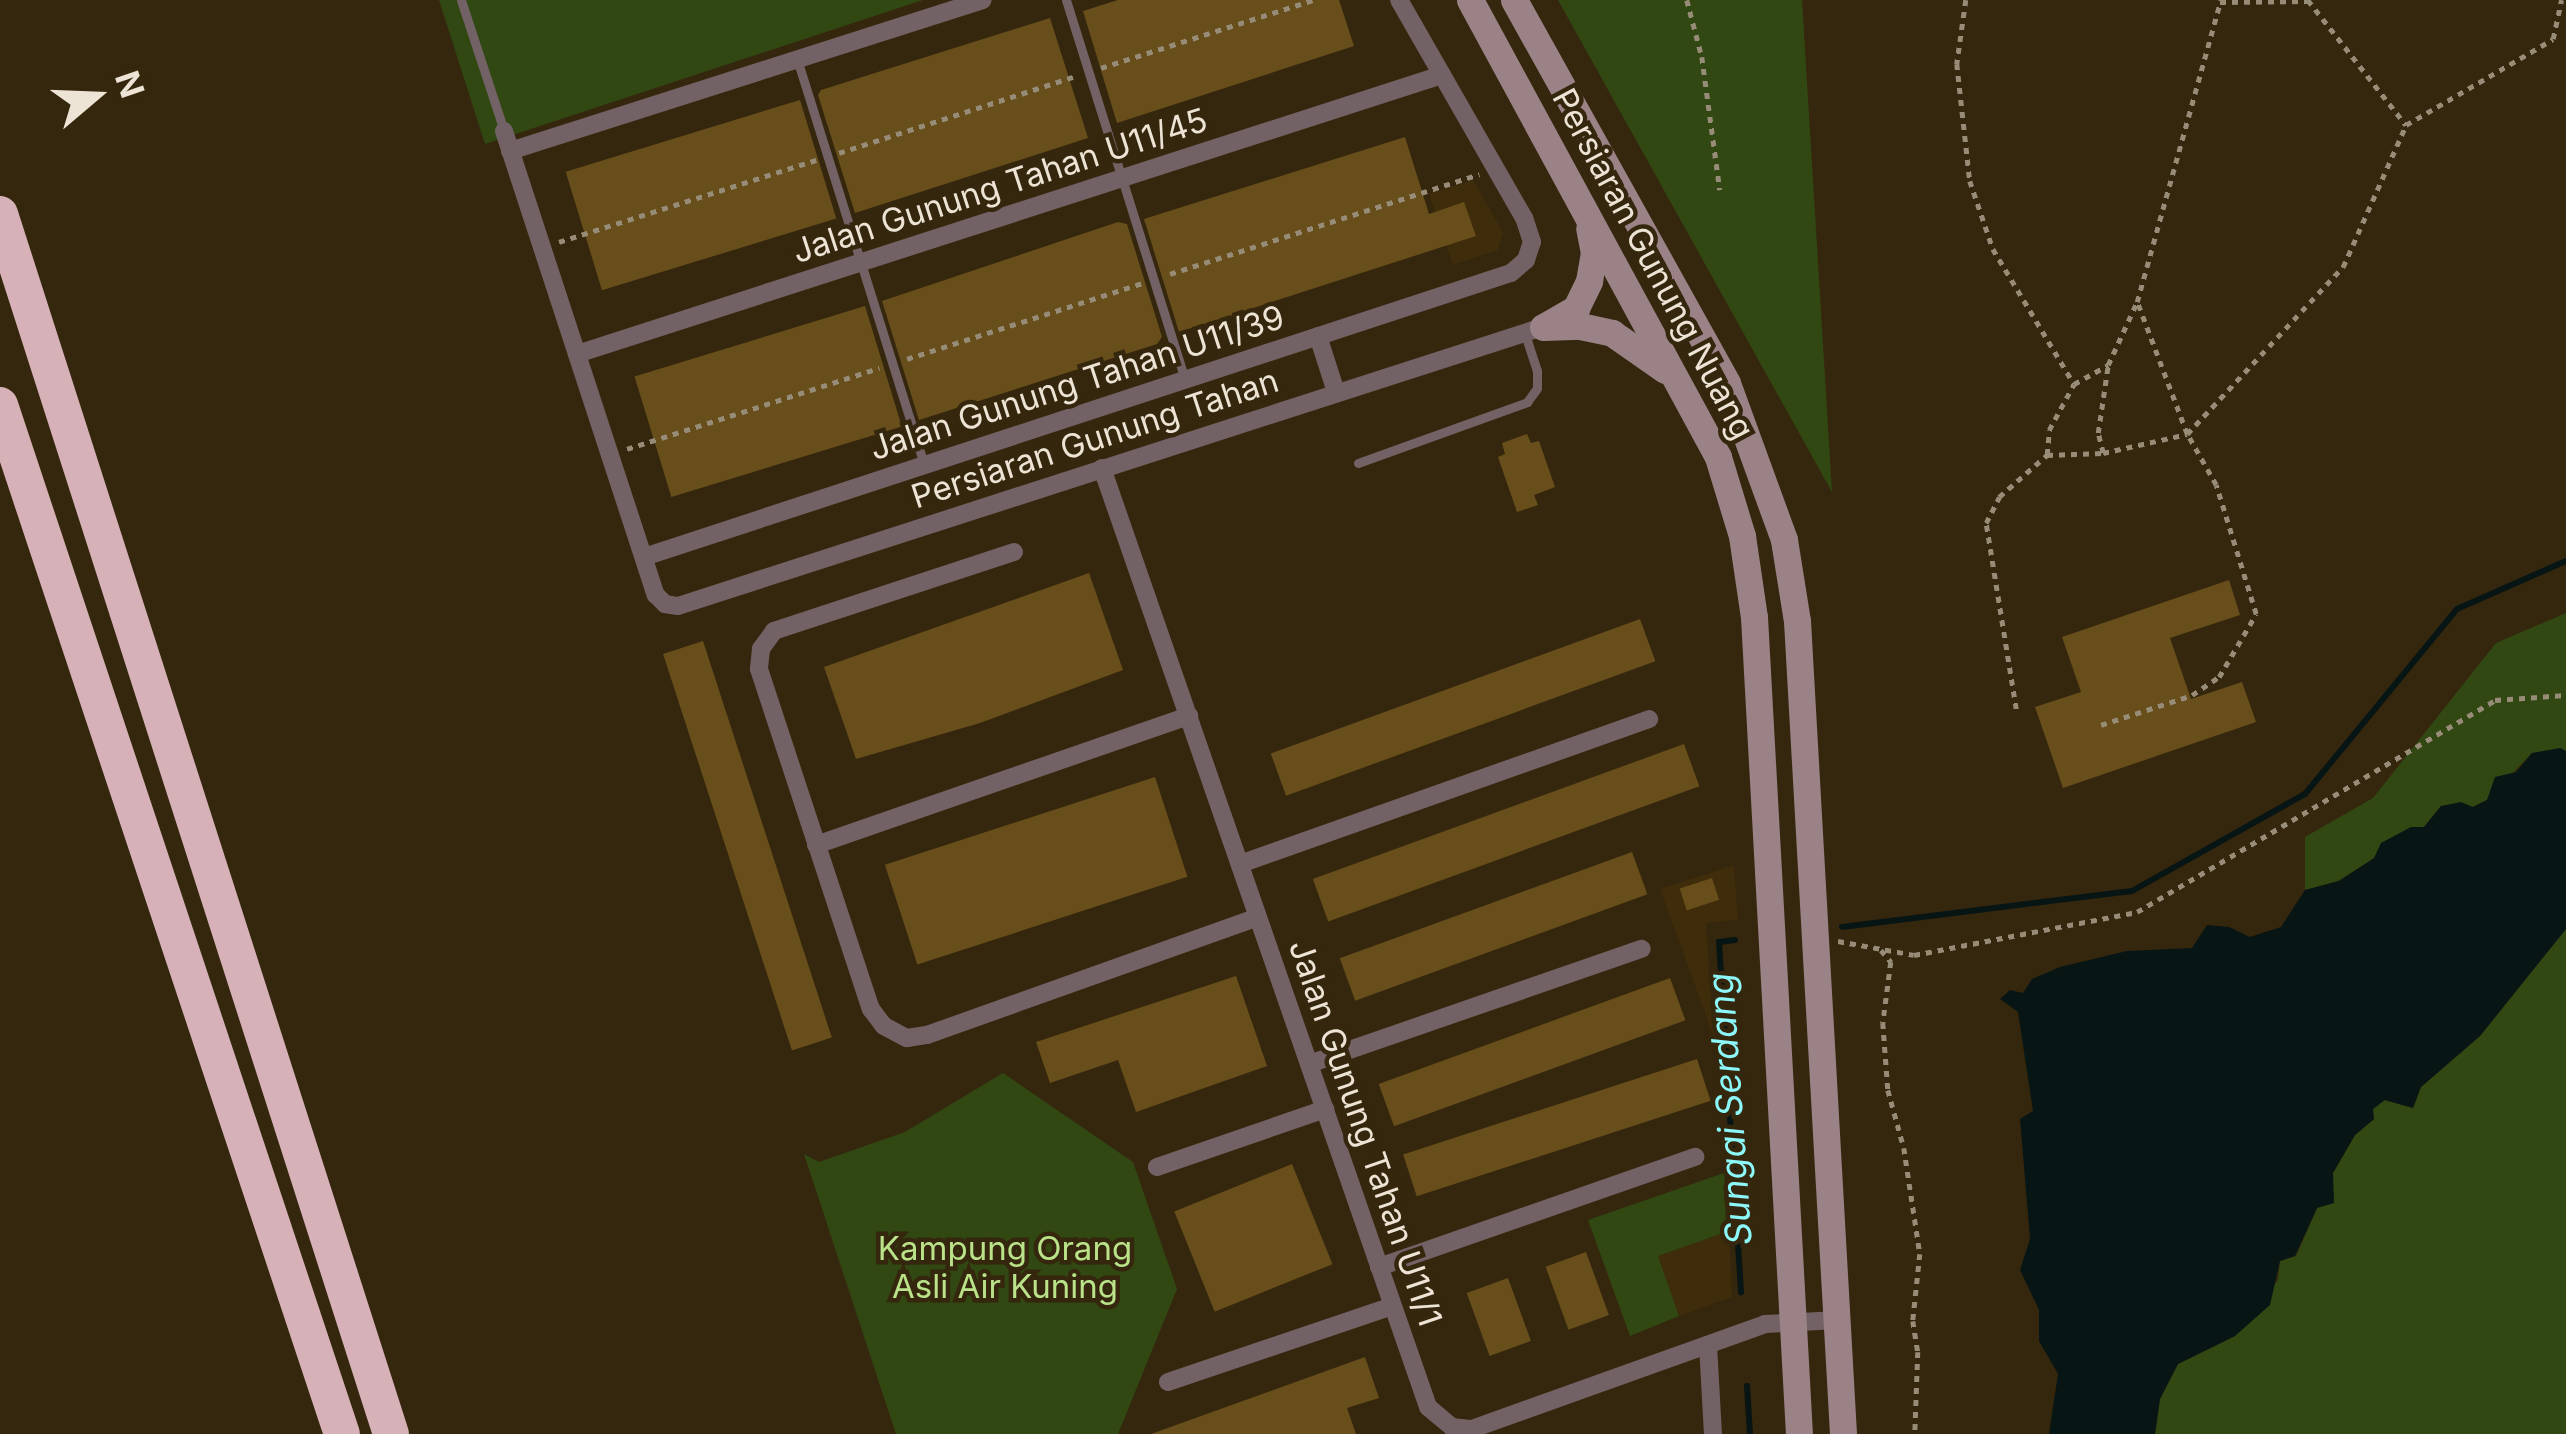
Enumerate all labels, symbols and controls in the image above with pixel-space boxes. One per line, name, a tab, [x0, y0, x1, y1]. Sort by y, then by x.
north arrow	[36, 36, 156, 156]
text: N	[107, 66, 153, 103]
street label: Persiaran Gunung Nuang	[1544, 82, 1762, 446]
street label: Jalan Gunung Tahan U11/45	[788, 100, 1212, 272]
street label: Jalan Gunung Tahan U11/39	[865, 297, 1289, 469]
street label: Persiaran Gunung Tahan	[907, 361, 1283, 517]
street label: Jalan Gunung Tahan U11/1	[1280, 935, 1450, 1331]
water label: Sungai Serdang	[1699, 971, 1761, 1247]
park label: Kampung Orang Asli Air Kuning	[878, 1229, 1132, 1307]

